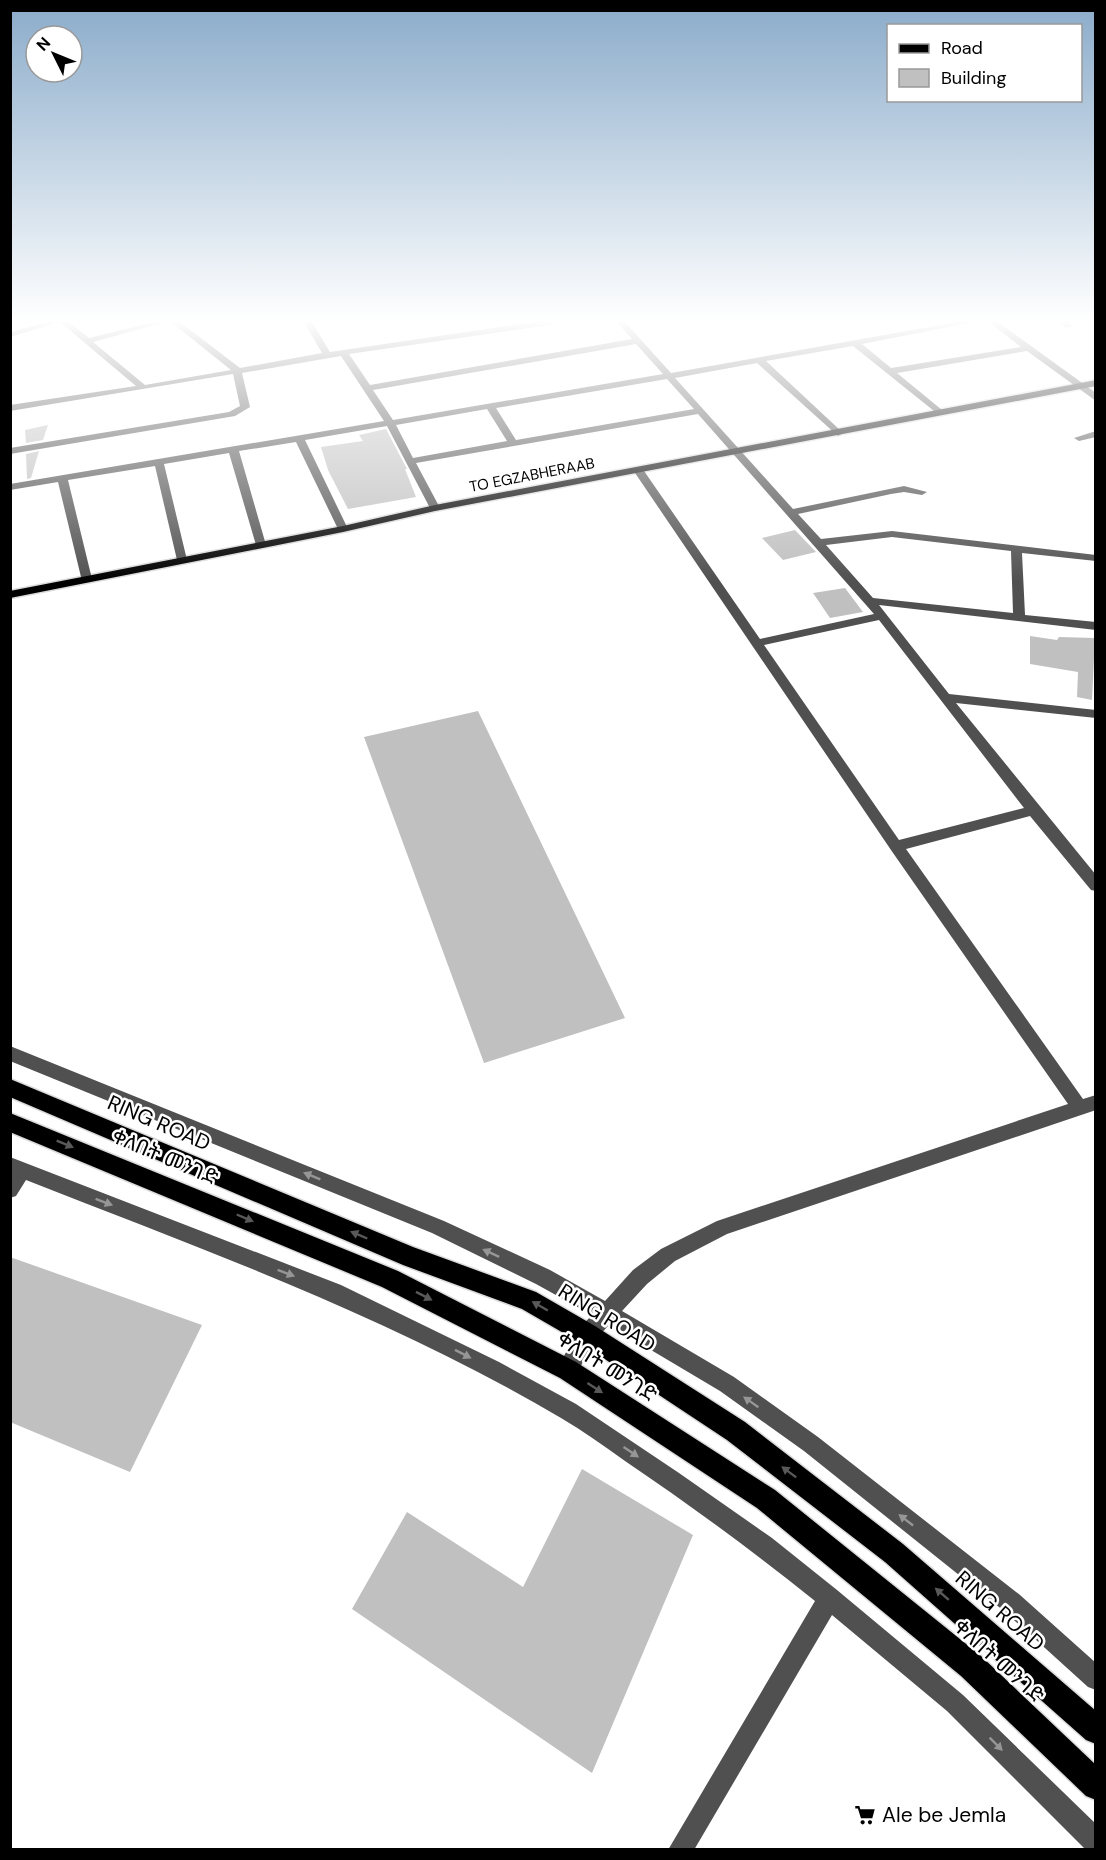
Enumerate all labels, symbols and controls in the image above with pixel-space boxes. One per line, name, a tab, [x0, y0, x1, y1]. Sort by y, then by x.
north arrow	[24, 24, 84, 84]
legend	[887, 24, 1082, 102]
text: N	[32, 33, 55, 56]
text: Road	[941, 36, 983, 60]
text: Building	[941, 66, 1006, 90]
street label: TO EGZABHERAAB	[468, 453, 596, 497]
street label: RING ROAD	[103, 1089, 215, 1157]
street label: ቀለበት መንገድ	[108, 1122, 222, 1192]
one-way arrow	[56, 1140, 74, 1149]
one-way arrow	[303, 1171, 321, 1180]
one-way arrow	[95, 1198, 113, 1207]
one-way arrow	[236, 1214, 254, 1223]
one-way arrow	[349, 1230, 367, 1240]
one-way arrow	[483, 1248, 500, 1257]
one-way arrow	[277, 1268, 295, 1278]
street label: RING ROAD	[553, 1277, 661, 1359]
one-way arrow	[415, 1292, 432, 1301]
one-way arrow	[532, 1301, 548, 1312]
street label: ቀለበት መንገድ	[552, 1325, 662, 1409]
one-way arrow	[454, 1350, 471, 1359]
one-way arrow	[587, 1383, 604, 1394]
one-way arrow	[744, 1396, 760, 1408]
one-way arrow	[623, 1446, 639, 1457]
one-way arrow	[782, 1467, 797, 1479]
one-way arrow	[899, 1514, 914, 1526]
street label: RING ROAD	[950, 1565, 1050, 1657]
one-way arrow	[935, 1588, 950, 1601]
street label: ቀለበት መንገድ	[948, 1613, 1050, 1709]
one-way arrow	[989, 1737, 1004, 1751]
place label: Ale be Jemla	[882, 1801, 1006, 1829]
supermarket icon: Ale be Jemla	[853, 1803, 877, 1827]

